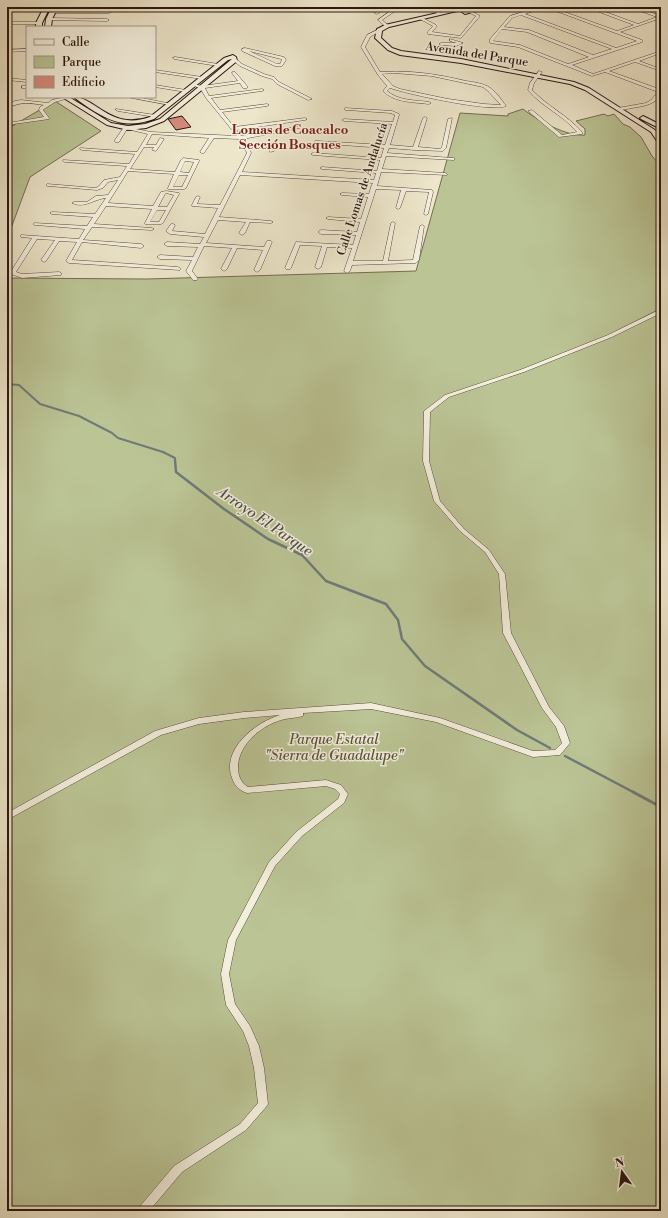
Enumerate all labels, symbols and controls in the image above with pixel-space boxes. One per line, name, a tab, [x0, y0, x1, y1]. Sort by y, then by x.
legend	[26, 26, 156, 98]
text: Calle	[62, 35, 89, 50]
street label: Avenida del Parque	[423, 39, 529, 70]
text: Parque	[62, 55, 101, 70]
text: Edificio	[62, 75, 105, 90]
street label: Calle Lomas de Andalucía	[334, 120, 391, 258]
district label: Lomas de Coacalco Sección Bosques	[232, 122, 349, 153]
water label: Arroyo El Parque	[211, 481, 316, 561]
park label: Parque Estatal "Sierra de Guadalupe"	[265, 731, 405, 765]
north arrow	[602, 1152, 642, 1192]
text: N	[614, 1155, 626, 1171]

